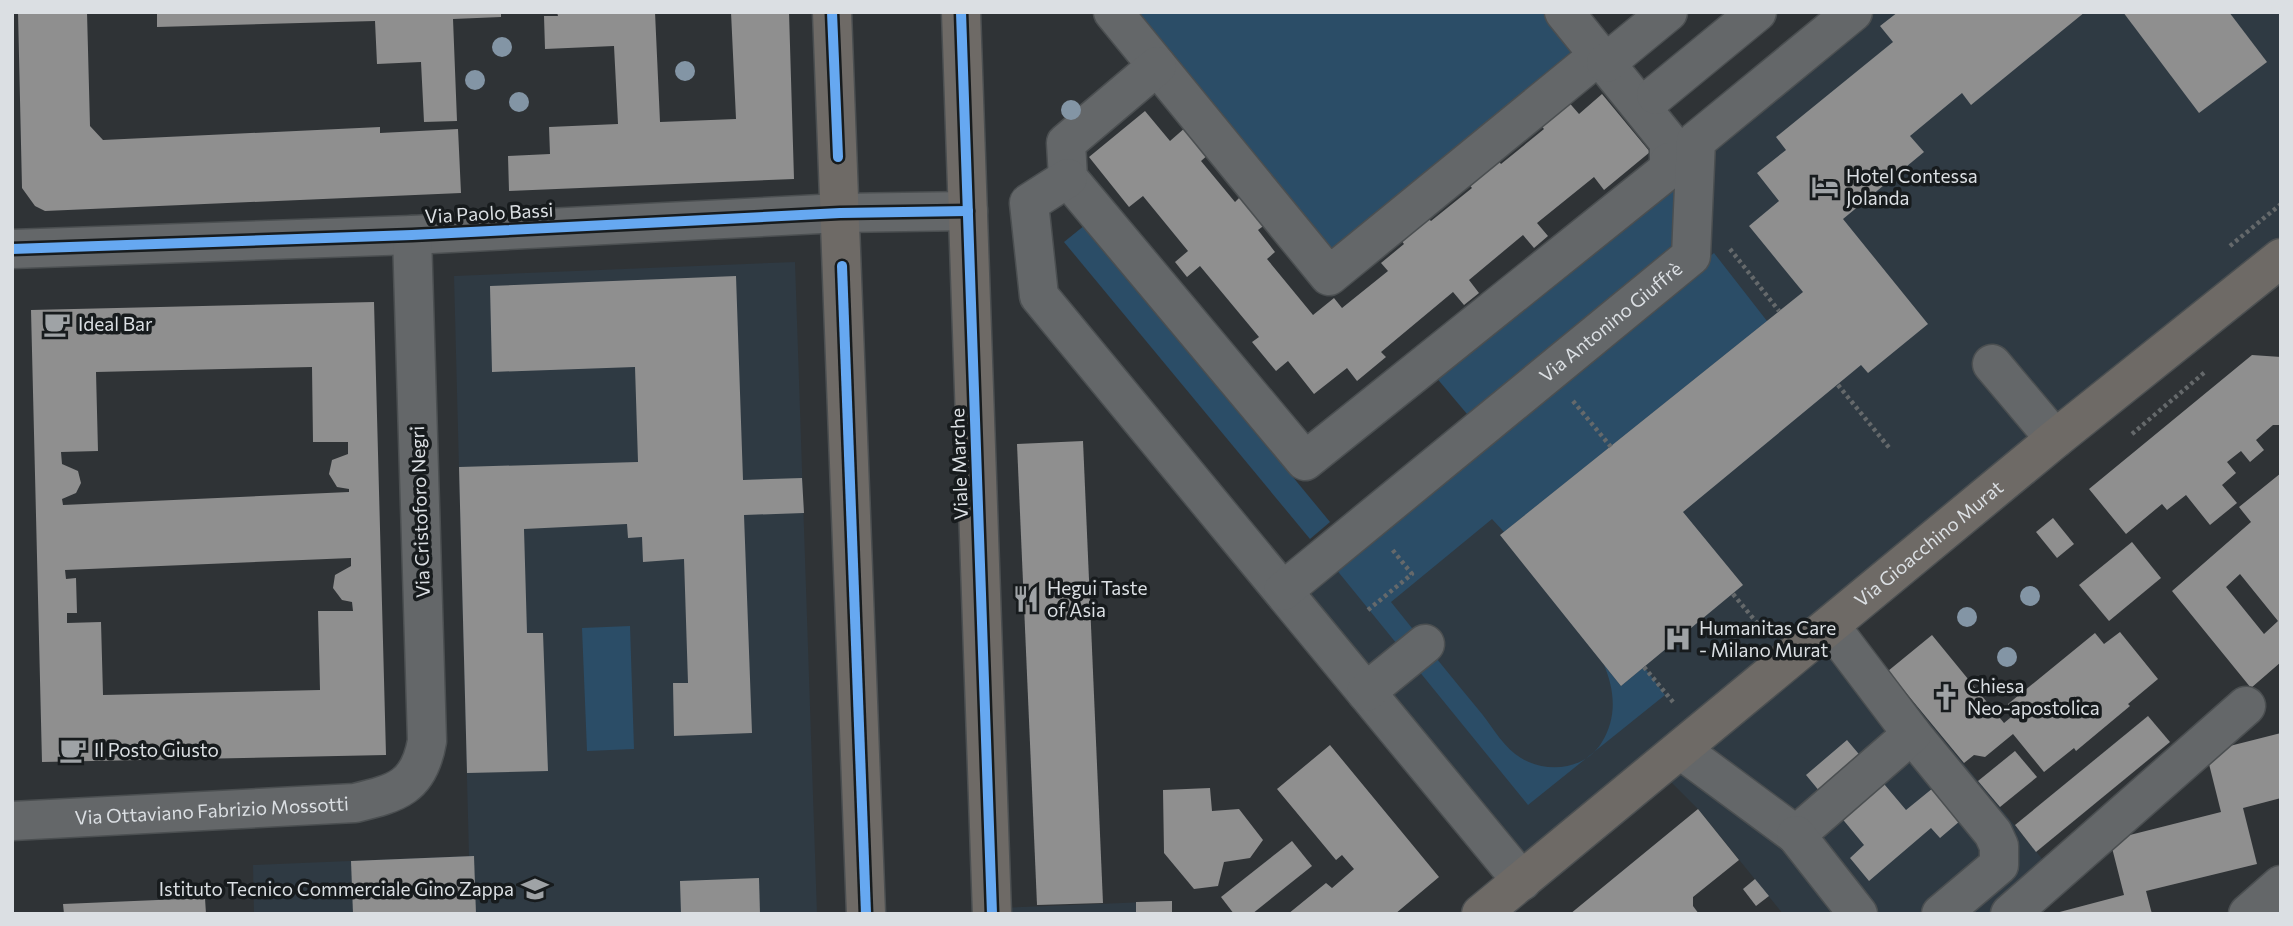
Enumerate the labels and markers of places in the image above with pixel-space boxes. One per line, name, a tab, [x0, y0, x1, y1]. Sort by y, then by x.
place label: Hotel Contessa Jolanda	[1846, 164, 1978, 209]
hotel icon: Hotel Contessa Jolanda	[1810, 172, 1840, 202]
cafe icon: Ideal Bar	[42, 309, 72, 339]
place label: Ideal Bar	[78, 312, 153, 335]
place label: Hegui Taste of Asia	[1047, 576, 1147, 621]
restaurant icon: Hegui Taste of Asia	[1011, 584, 1041, 614]
place label: Humanitas Care - Milano Murat	[1699, 616, 1836, 661]
hospital icon: Humanitas Care - Milano Murat	[1663, 624, 1693, 654]
place label: Chiesa Neo-apostolica	[1967, 674, 2100, 719]
church icon: Chiesa Neo-apostolica	[1931, 682, 1961, 712]
cafe icon: Il Posto Giusto	[58, 735, 88, 765]
place label: Il Posto Giusto	[94, 738, 219, 761]
school or university icon: Istituto Tecnico Commerciale Gino Zappa	[520, 874, 550, 904]
place label: Istituto Tecnico Commerciale Gino Zappa	[159, 877, 514, 900]

